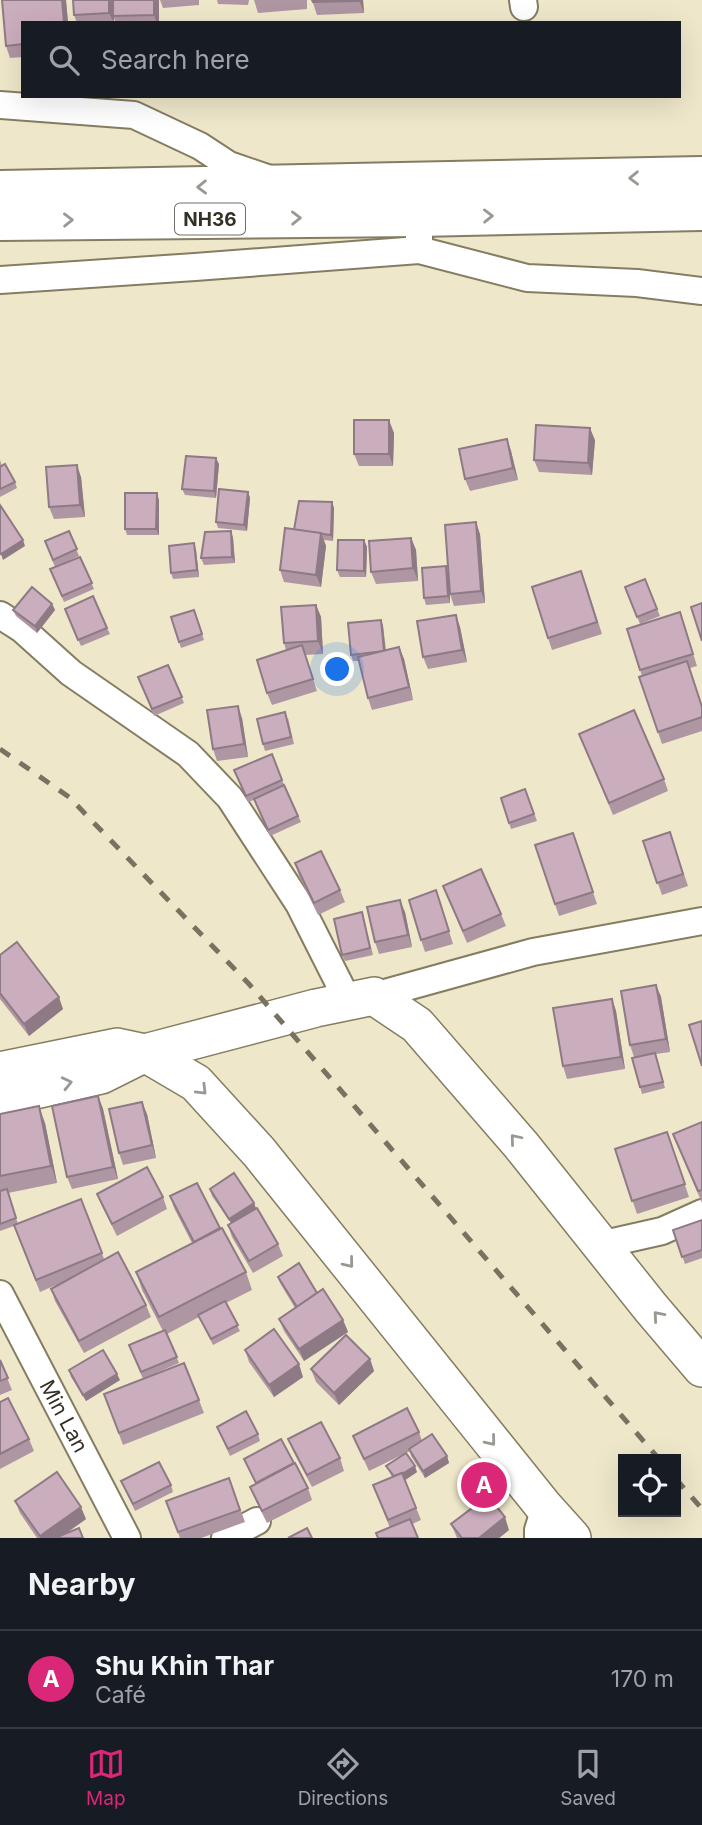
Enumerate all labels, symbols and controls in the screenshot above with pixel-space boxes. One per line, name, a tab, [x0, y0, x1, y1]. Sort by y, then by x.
search box	[21, 21, 681, 98]
icon: search	[45, 41, 83, 79]
text: Search here	[101, 44, 250, 75]
one-way arrow	[628, 170, 639, 186]
one-way arrow	[197, 179, 208, 194]
road number: NH36	[175, 204, 245, 234]
one-way arrow	[482, 208, 493, 223]
one-way arrow	[291, 210, 301, 226]
one-way arrow	[63, 212, 74, 228]
your location	[320, 652, 354, 686]
one-way arrow	[61, 1077, 73, 1091]
one-way arrow	[194, 1081, 207, 1094]
one-way arrow	[511, 1134, 524, 1147]
one-way arrow	[340, 1256, 353, 1268]
one-way arrow	[654, 1312, 666, 1325]
street label: Min Lan	[35, 1375, 93, 1457]
one-way arrow	[483, 1432, 495, 1445]
map controls	[618, 1454, 681, 1517]
button: locate	[618, 1454, 681, 1517]
pin: A	[461, 1459, 507, 1511]
text: Nearby	[28, 1566, 136, 1602]
text: Shu Khin Thar	[95, 1650, 274, 1681]
text: A	[42, 1665, 60, 1693]
text: 170 m	[611, 1665, 674, 1693]
text: Café	[95, 1681, 146, 1709]
tab: Map	[86, 1745, 126, 1810]
tab: Directions	[298, 1745, 388, 1810]
tab: Saved	[560, 1745, 616, 1810]

